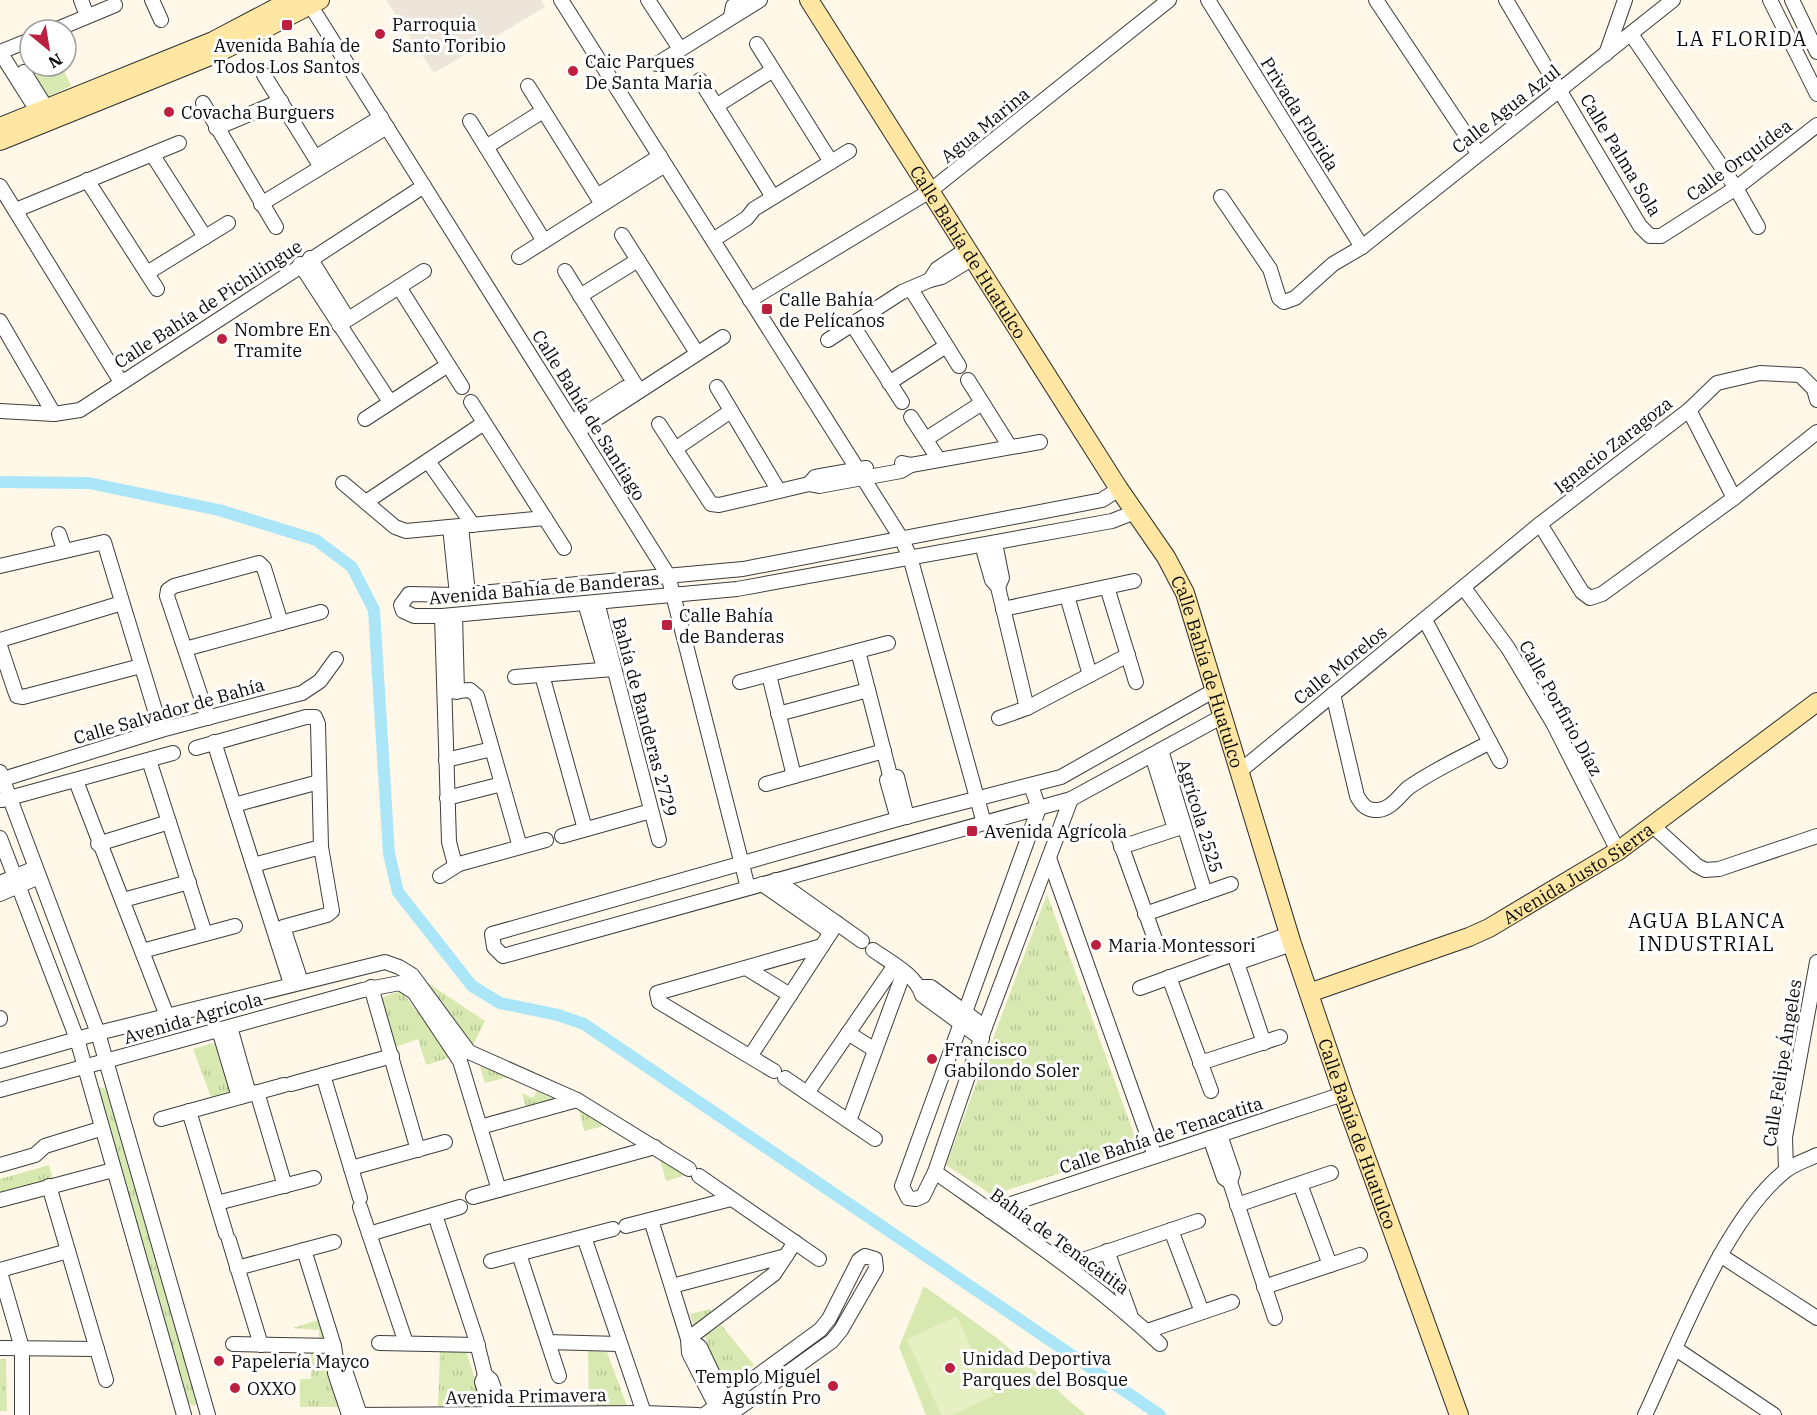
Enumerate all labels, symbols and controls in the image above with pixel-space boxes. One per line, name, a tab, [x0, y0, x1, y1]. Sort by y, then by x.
place label: Parroquia Santo Toribio	[392, 13, 506, 57]
north arrow	[18, 18, 78, 78]
marker: Avenida Bahía de Todos Los Santos	[280, 18, 294, 32]
district label: LA FLORIDA	[1676, 25, 1808, 52]
marker: Parroquia Santo Toribio	[373, 27, 387, 41]
place label: Avenida Bahía de Todos Los Santos	[214, 34, 360, 78]
text: N	[45, 49, 66, 73]
place label: Caic Parques De Santa Maria	[585, 50, 713, 94]
street label: Privada Florida	[1256, 53, 1344, 175]
street label: Calle Agua Azul	[1447, 59, 1565, 159]
marker: Caic Parques De Santa Maria	[566, 64, 580, 78]
street label: Agua Marina	[936, 82, 1034, 168]
street label: Calle Palma Sola	[1575, 89, 1667, 221]
place label: Covacha Burguers	[181, 101, 335, 124]
marker: Covacha Burguers	[162, 105, 176, 119]
street label: Calle Orquídea	[1682, 114, 1796, 206]
street label: Calle Bahía de Huatulco	[905, 161, 1032, 343]
street label: Calle Bahía de Pichilingue	[110, 235, 306, 373]
place label: Calle Bahía de Pelícanos	[779, 288, 885, 332]
marker: Calle Bahía de Pelícanos	[760, 302, 774, 316]
place label: Nombre En Tramite	[234, 318, 331, 362]
street label: Calle Bahía de Santiago	[527, 325, 651, 505]
marker: Nombre En Tramite	[215, 332, 229, 346]
street label: Ignacio Zaragoza	[1549, 391, 1677, 498]
street label: Avenida Bahía de Banderas	[428, 566, 660, 610]
street label: Calle Bahía de Huatulco	[1166, 571, 1249, 770]
place label: Calle Bahía de Banderas	[679, 604, 784, 648]
street label: Bahía de Banderas 2729	[607, 615, 683, 819]
marker: Calle Bahía de Banderas	[660, 618, 674, 632]
street label: Calle Morelos	[1289, 620, 1391, 710]
street label: Calle Porfirio Díaz	[1514, 636, 1608, 780]
street label: Calle Salvador de Bahía	[71, 673, 267, 749]
street label: Agrícola 2525	[1172, 756, 1228, 876]
street label: Avenida Justo Sierra	[1498, 817, 1658, 929]
place label: Avenida Agrícola	[984, 820, 1128, 843]
marker: Avenida Agrícola	[965, 824, 979, 838]
district label: AGUA BLANCA INDUSTRIAL	[1628, 907, 1786, 957]
place label: Maria Montessori	[1108, 934, 1256, 957]
marker: Maria Montessori	[1089, 938, 1103, 952]
street label: Calle Felipe Ángeles	[1757, 978, 1807, 1148]
street label: Avenida Agrícola	[121, 987, 265, 1049]
street label: Calle Bahía de Huatulco	[1313, 1035, 1402, 1232]
place label: Francisco Gabilondo Soler	[944, 1038, 1079, 1082]
marker: Francisco Gabilondo Soler	[925, 1052, 939, 1066]
street label: Calle Bahía de Tenacatita	[1056, 1091, 1266, 1179]
street label: Bahía de Tenacatita	[986, 1183, 1134, 1299]
place label: Unidad Deportiva Parques del Bosque	[962, 1347, 1128, 1391]
place label: Papelería Mayco	[231, 1350, 369, 1373]
marker: Papelería Mayco	[212, 1354, 226, 1368]
marker: Unidad Deportiva Parques del Bosque	[943, 1361, 957, 1375]
place label: Templo Miguel Agustín Pro	[695, 1365, 821, 1409]
place label: OXXO	[247, 1377, 296, 1400]
marker: Templo Miguel Agustín Pro	[826, 1379, 840, 1393]
marker: OXXO	[228, 1381, 242, 1395]
street label: Avenida Primavera	[445, 1383, 607, 1409]

